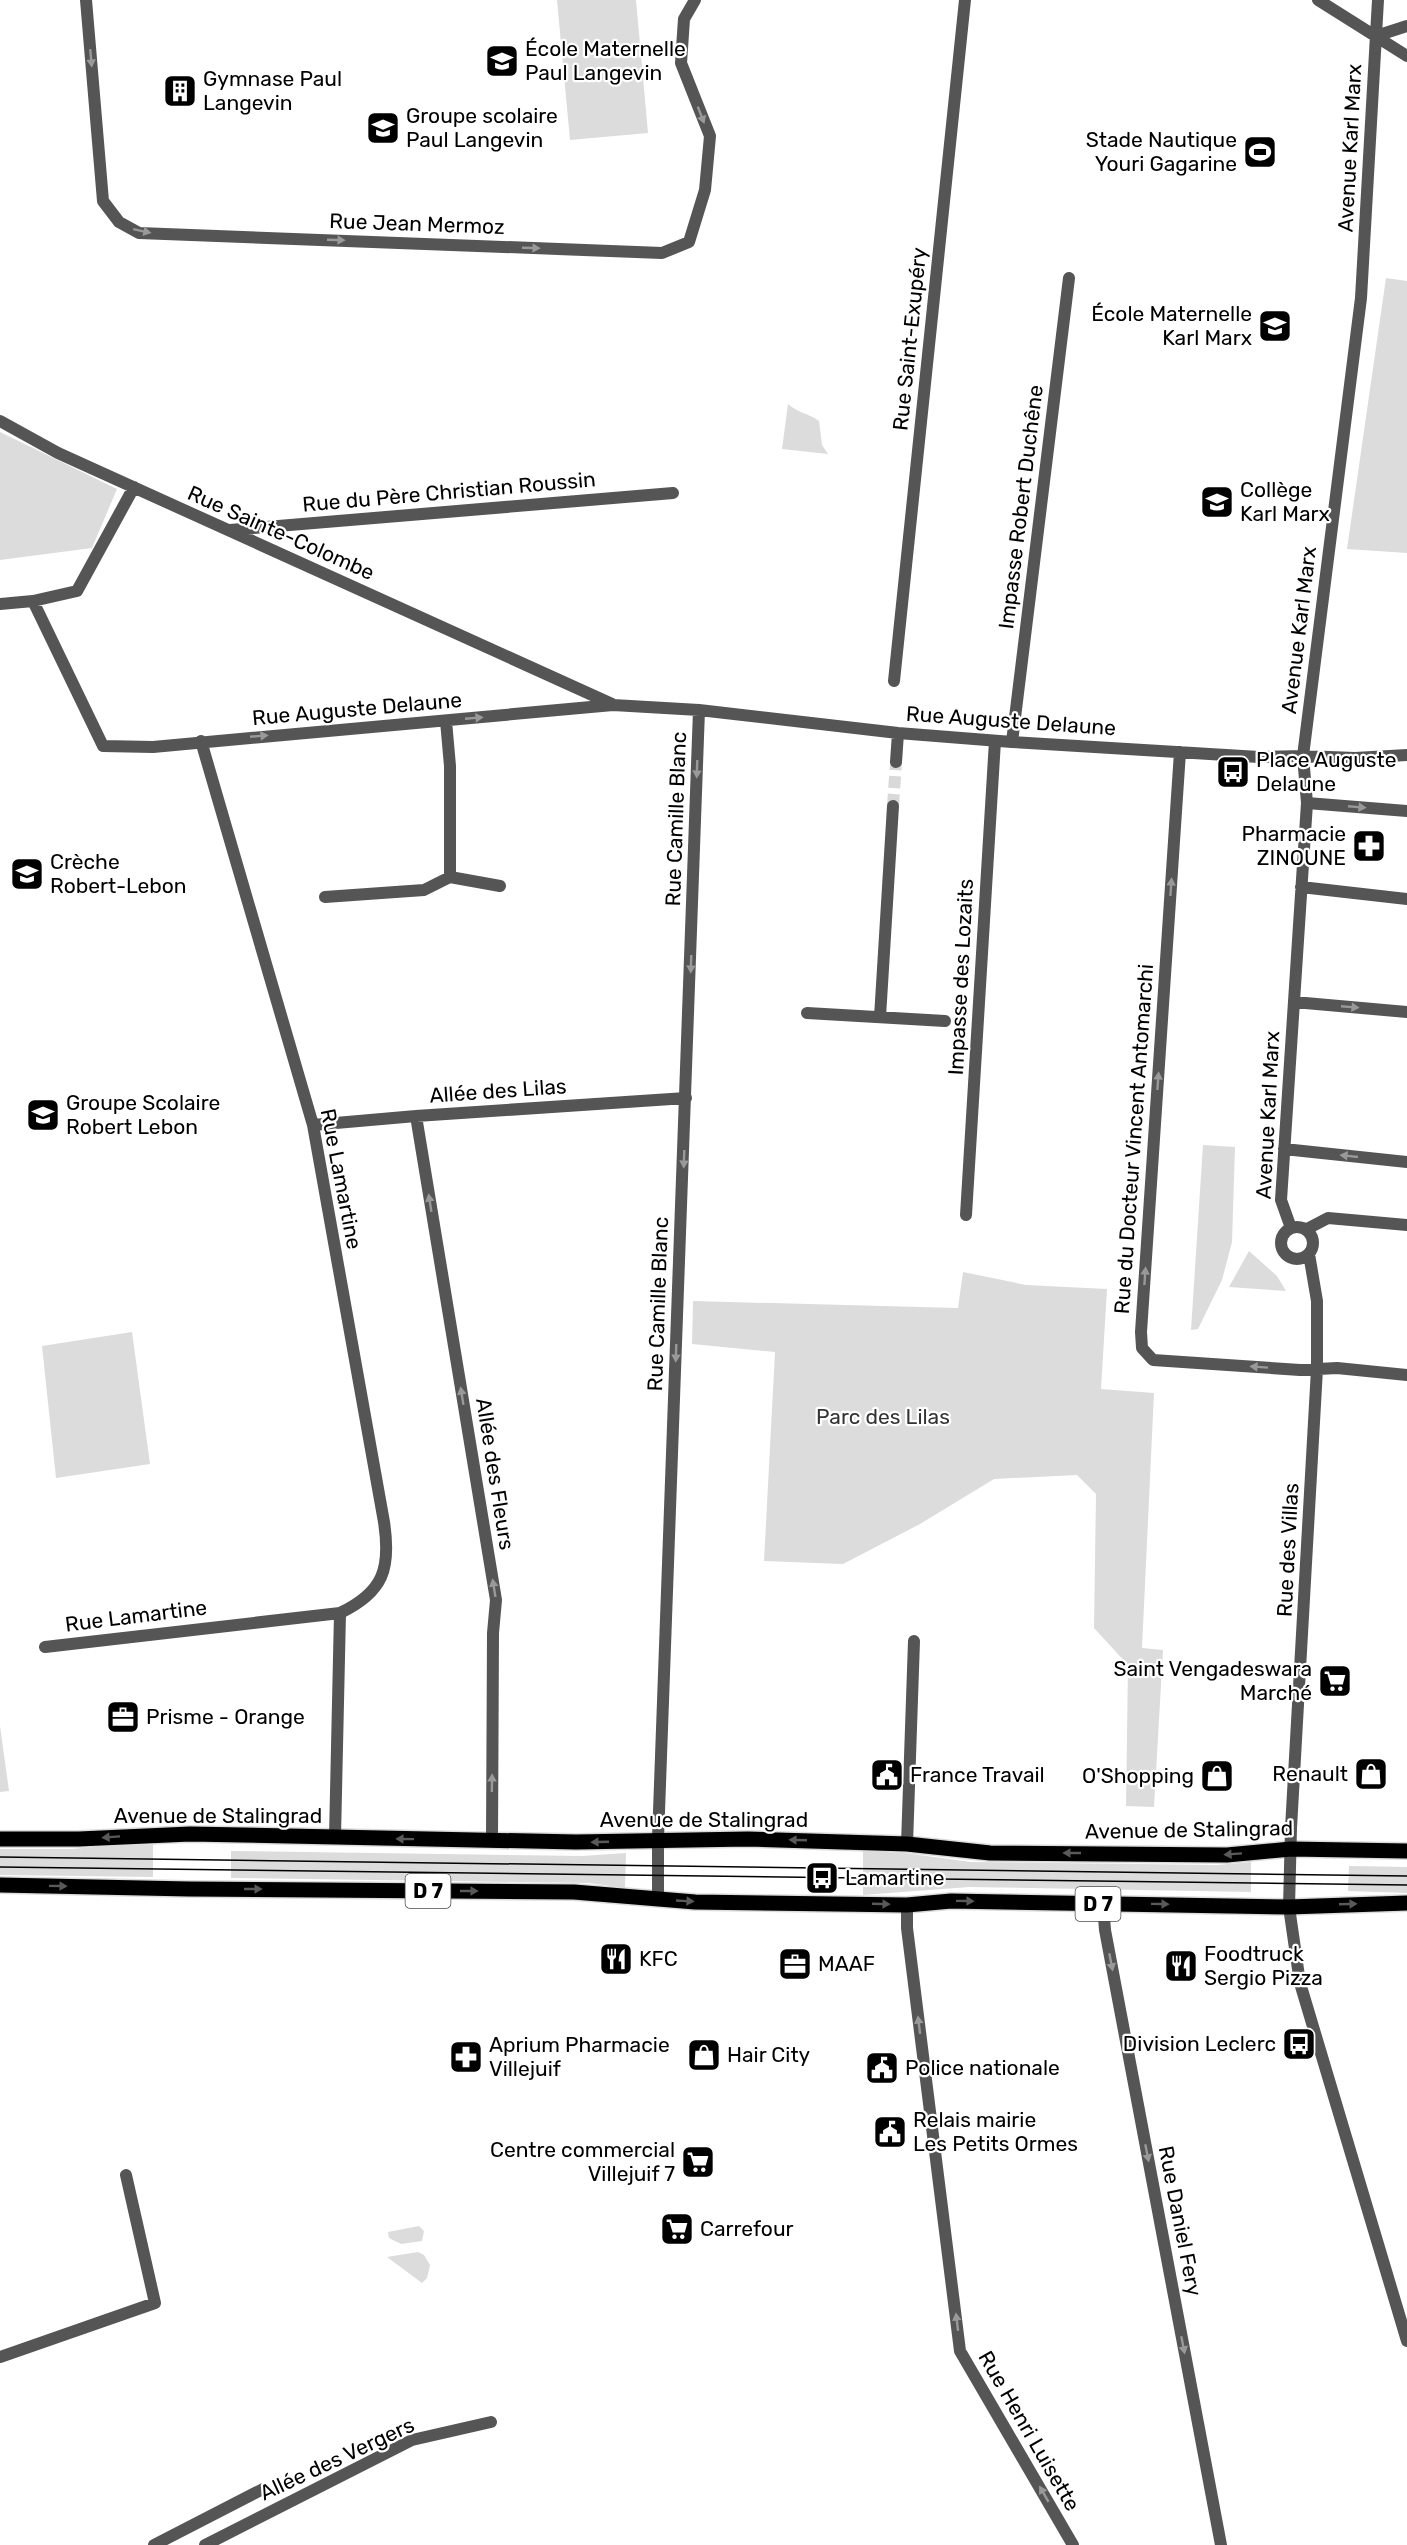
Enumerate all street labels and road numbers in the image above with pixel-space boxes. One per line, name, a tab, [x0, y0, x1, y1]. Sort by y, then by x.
street label: Avenue Karl Marx	[1333, 63, 1366, 233]
street label: Rue Jean Mermoz	[329, 208, 505, 239]
street label: Rue Saint-Exupéry	[887, 246, 932, 432]
street label: Impasse Robert Duchêne	[993, 383, 1048, 630]
street label: Rue du Père Christian Roussin	[301, 466, 597, 517]
street label: Rue Sainte-Colombe	[184, 480, 378, 585]
street label: Avenue Karl Marx	[1276, 545, 1321, 715]
street label: Rue Auguste Delaune	[251, 687, 463, 730]
street label: Rue Auguste Delaune	[905, 701, 1117, 740]
street label: Rue Camille Blanc	[660, 731, 691, 907]
street label: Impasse des Lozaits	[943, 878, 978, 1076]
street label: Rue du Docteur Vincent Antomarchi	[1109, 963, 1158, 1315]
street label: Avenue Karl Marx	[1251, 1030, 1284, 1200]
street label: Allée des Lilas	[429, 1073, 567, 1108]
street label: Rue Lamartine	[316, 1106, 367, 1251]
street label: Rue Camille Blanc	[642, 1216, 673, 1392]
street label: Allée des Fleurs	[471, 1396, 520, 1552]
street label: Rue des Villas	[1272, 1482, 1303, 1618]
street label: Rue Lamartine	[64, 1594, 208, 1637]
street label: Avenue de Stalingrad	[114, 1803, 322, 1828]
street label: Avenue de Stalingrad	[600, 1807, 808, 1832]
street label: Avenue de Stalingrad	[1085, 1815, 1293, 1844]
road number: D 7	[406, 1874, 450, 1908]
road number: D 7	[1076, 1887, 1120, 1921]
street label: Rue Daniel Fery	[1154, 2144, 1207, 2299]
street label: Rue Henri Luisette	[973, 2346, 1085, 2515]
street label: Allée des Vergers	[256, 2412, 418, 2505]

